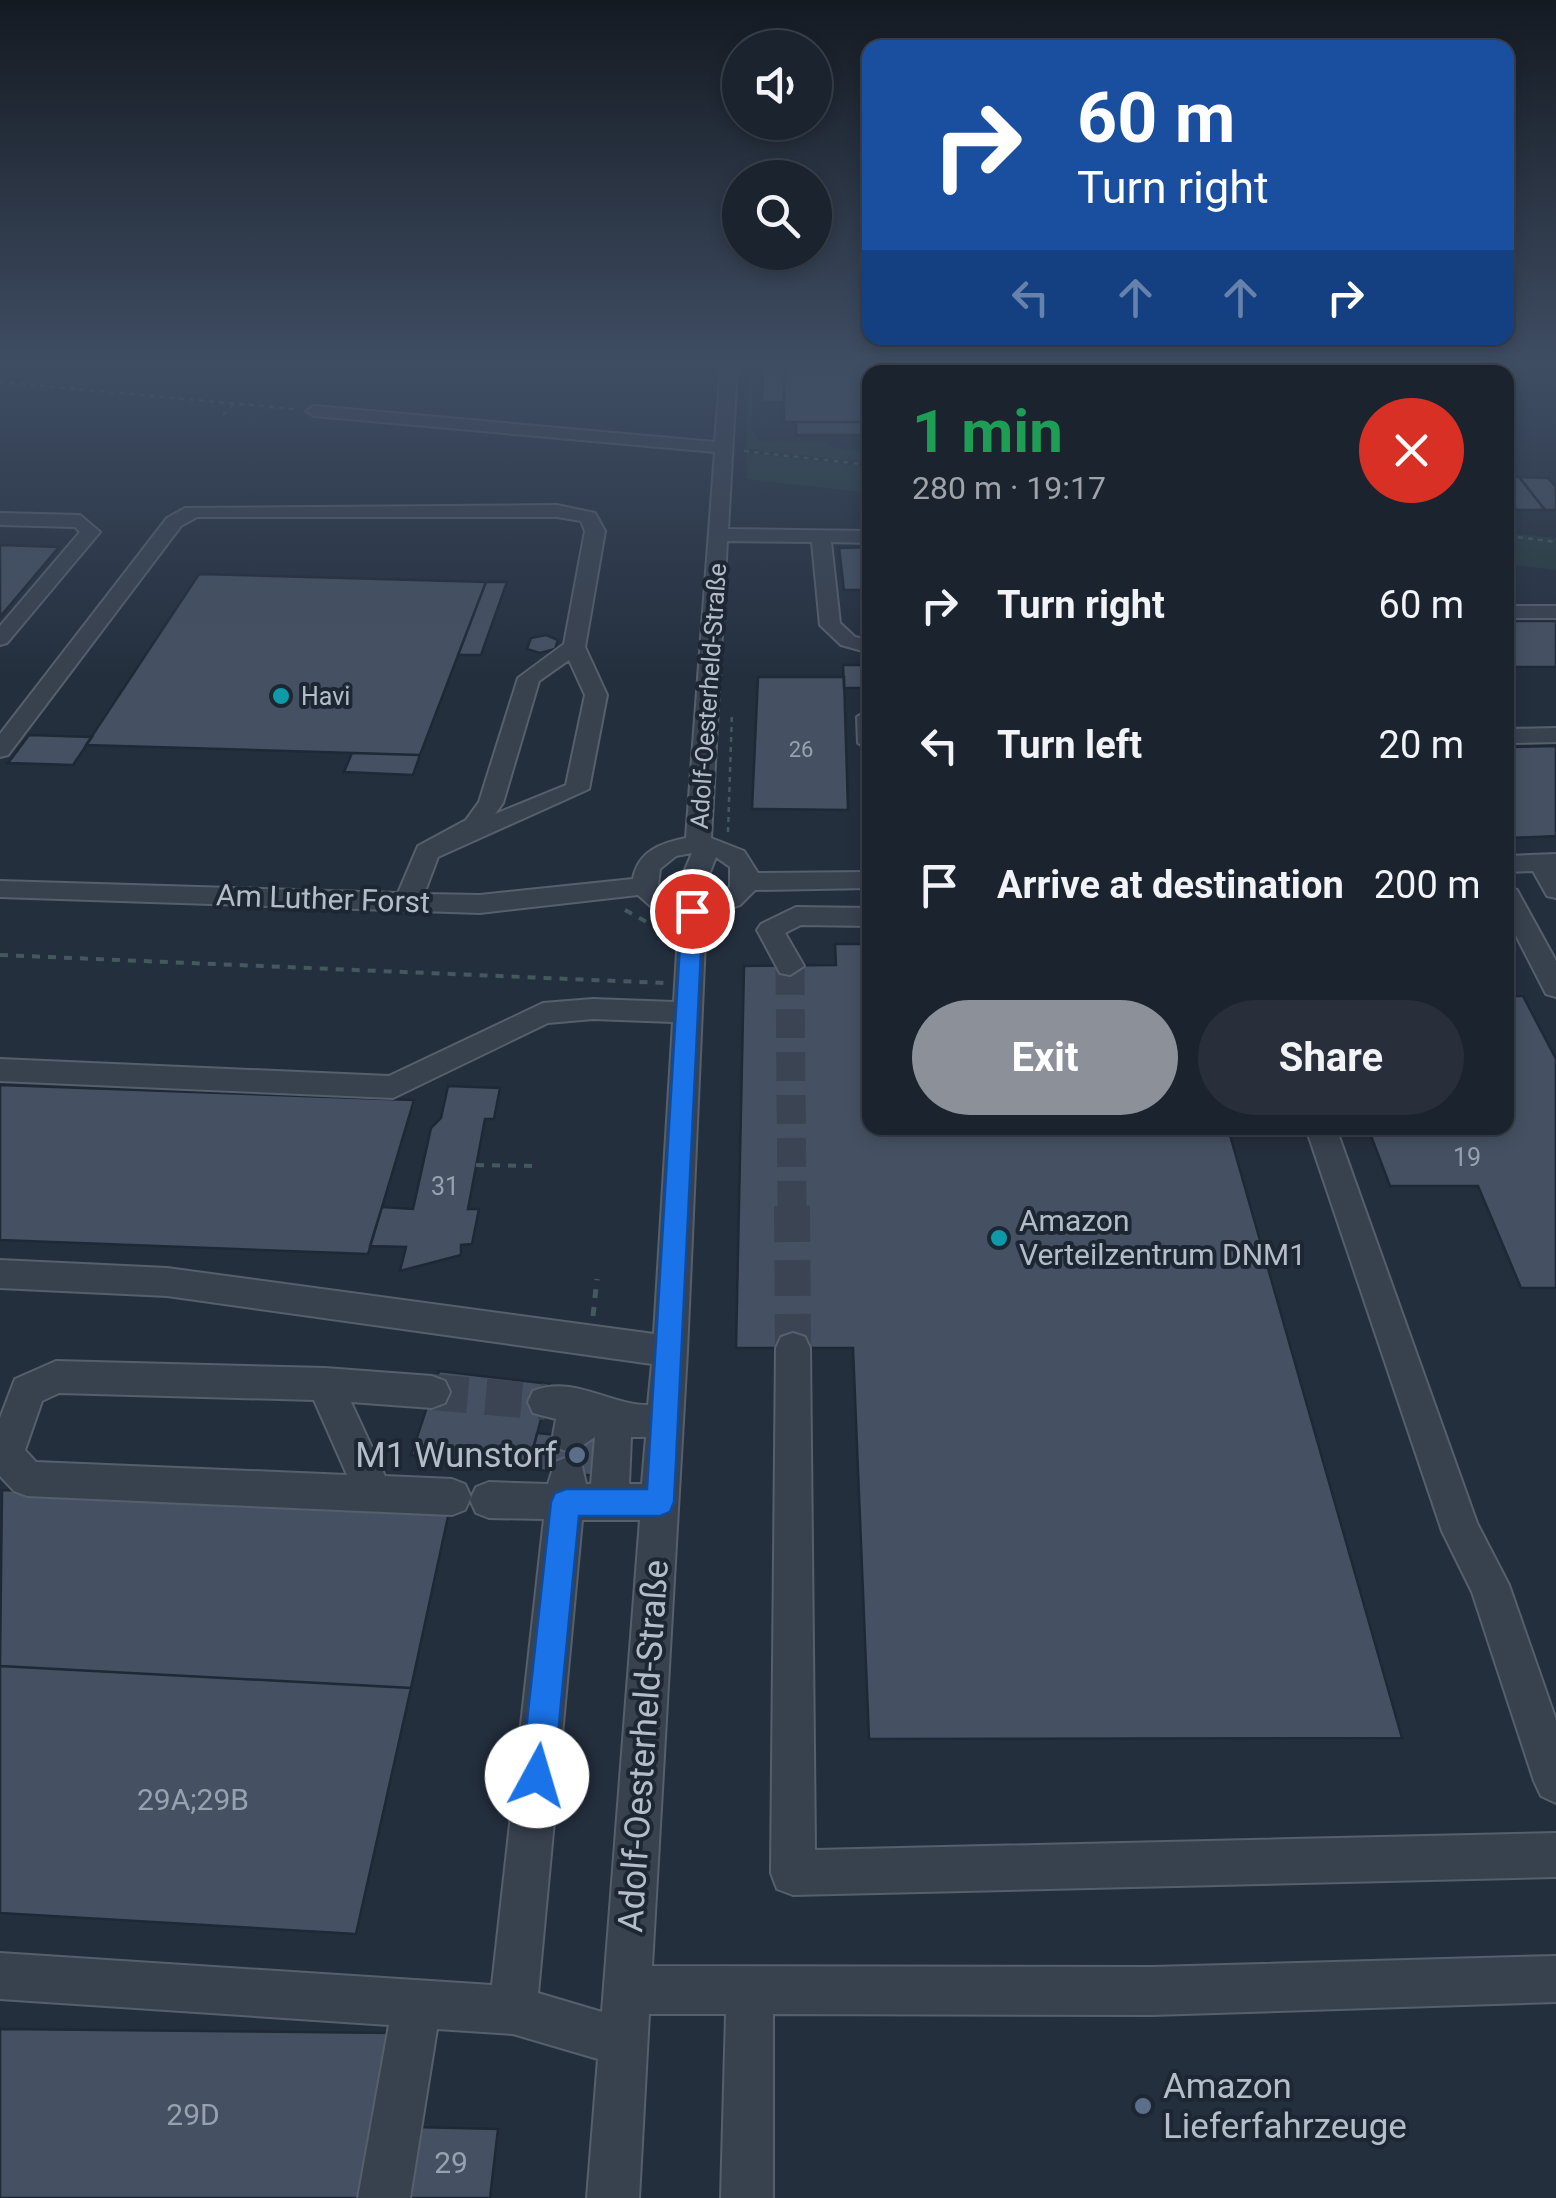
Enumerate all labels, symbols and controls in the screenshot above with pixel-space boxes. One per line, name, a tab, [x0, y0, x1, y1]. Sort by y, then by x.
map controls	[722, 30, 832, 270]
button: sound	[722, 30, 832, 140]
text: 60 m	[1077, 77, 1235, 159]
icon: right	[912, 80, 1042, 210]
button: search	[722, 160, 832, 270]
text: Turn right	[1077, 161, 1269, 214]
icon: left	[1003, 270, 1058, 325]
icon: ahead	[1108, 270, 1163, 325]
icon: ahead	[1213, 270, 1268, 325]
icon: right	[1318, 270, 1373, 325]
text: 1 min	[912, 396, 1063, 467]
button: close	[1359, 398, 1464, 503]
text: 280 m · 19:17	[912, 469, 1106, 507]
street label: Adolf-Oesterheld-Straße	[685, 562, 732, 830]
icon: right	[912, 578, 967, 633]
text: Turn right	[997, 583, 1165, 627]
text: 60 m	[1379, 583, 1464, 627]
place label: Havi	[301, 682, 350, 711]
marker: Havi	[270, 685, 292, 707]
icon: left	[912, 718, 967, 773]
text: Turn left	[997, 723, 1142, 767]
text: 20 m	[1379, 723, 1464, 767]
house number: 26	[789, 737, 813, 762]
icon: arrive	[912, 858, 967, 913]
text: Arrive at destination	[997, 863, 1344, 907]
text: 200 m	[1374, 863, 1481, 907]
pin	[650, 869, 735, 954]
street label: Am Luther Forst	[215, 877, 431, 920]
icon: arrive	[665, 884, 720, 939]
button: Exit	[912, 1000, 1178, 1115]
button: Share	[1198, 1000, 1464, 1115]
house number: 19	[1453, 1143, 1481, 1172]
house number: 31	[431, 1172, 459, 1201]
place label: Amazon Verteilzentrum DNM1	[1019, 1203, 1306, 1272]
marker: Amazon Verteilzentrum DNM1	[988, 1227, 1010, 1249]
place label: M1 Wunstorf	[355, 1435, 558, 1476]
marker: M1 Wunstorf	[566, 1444, 588, 1466]
street label: Adolf-Oesterheld-Straße	[610, 1559, 677, 1934]
position arrow	[485, 1724, 589, 1828]
house number: 29A;29B	[137, 1782, 249, 1817]
place label: Amazon Lieferfahrzeuge	[1163, 2066, 1407, 2147]
marker: Amazon Lieferfahrzeuge	[1132, 2095, 1154, 2117]
house number: 29D	[166, 2097, 220, 2132]
house number: 29	[434, 2145, 468, 2180]

